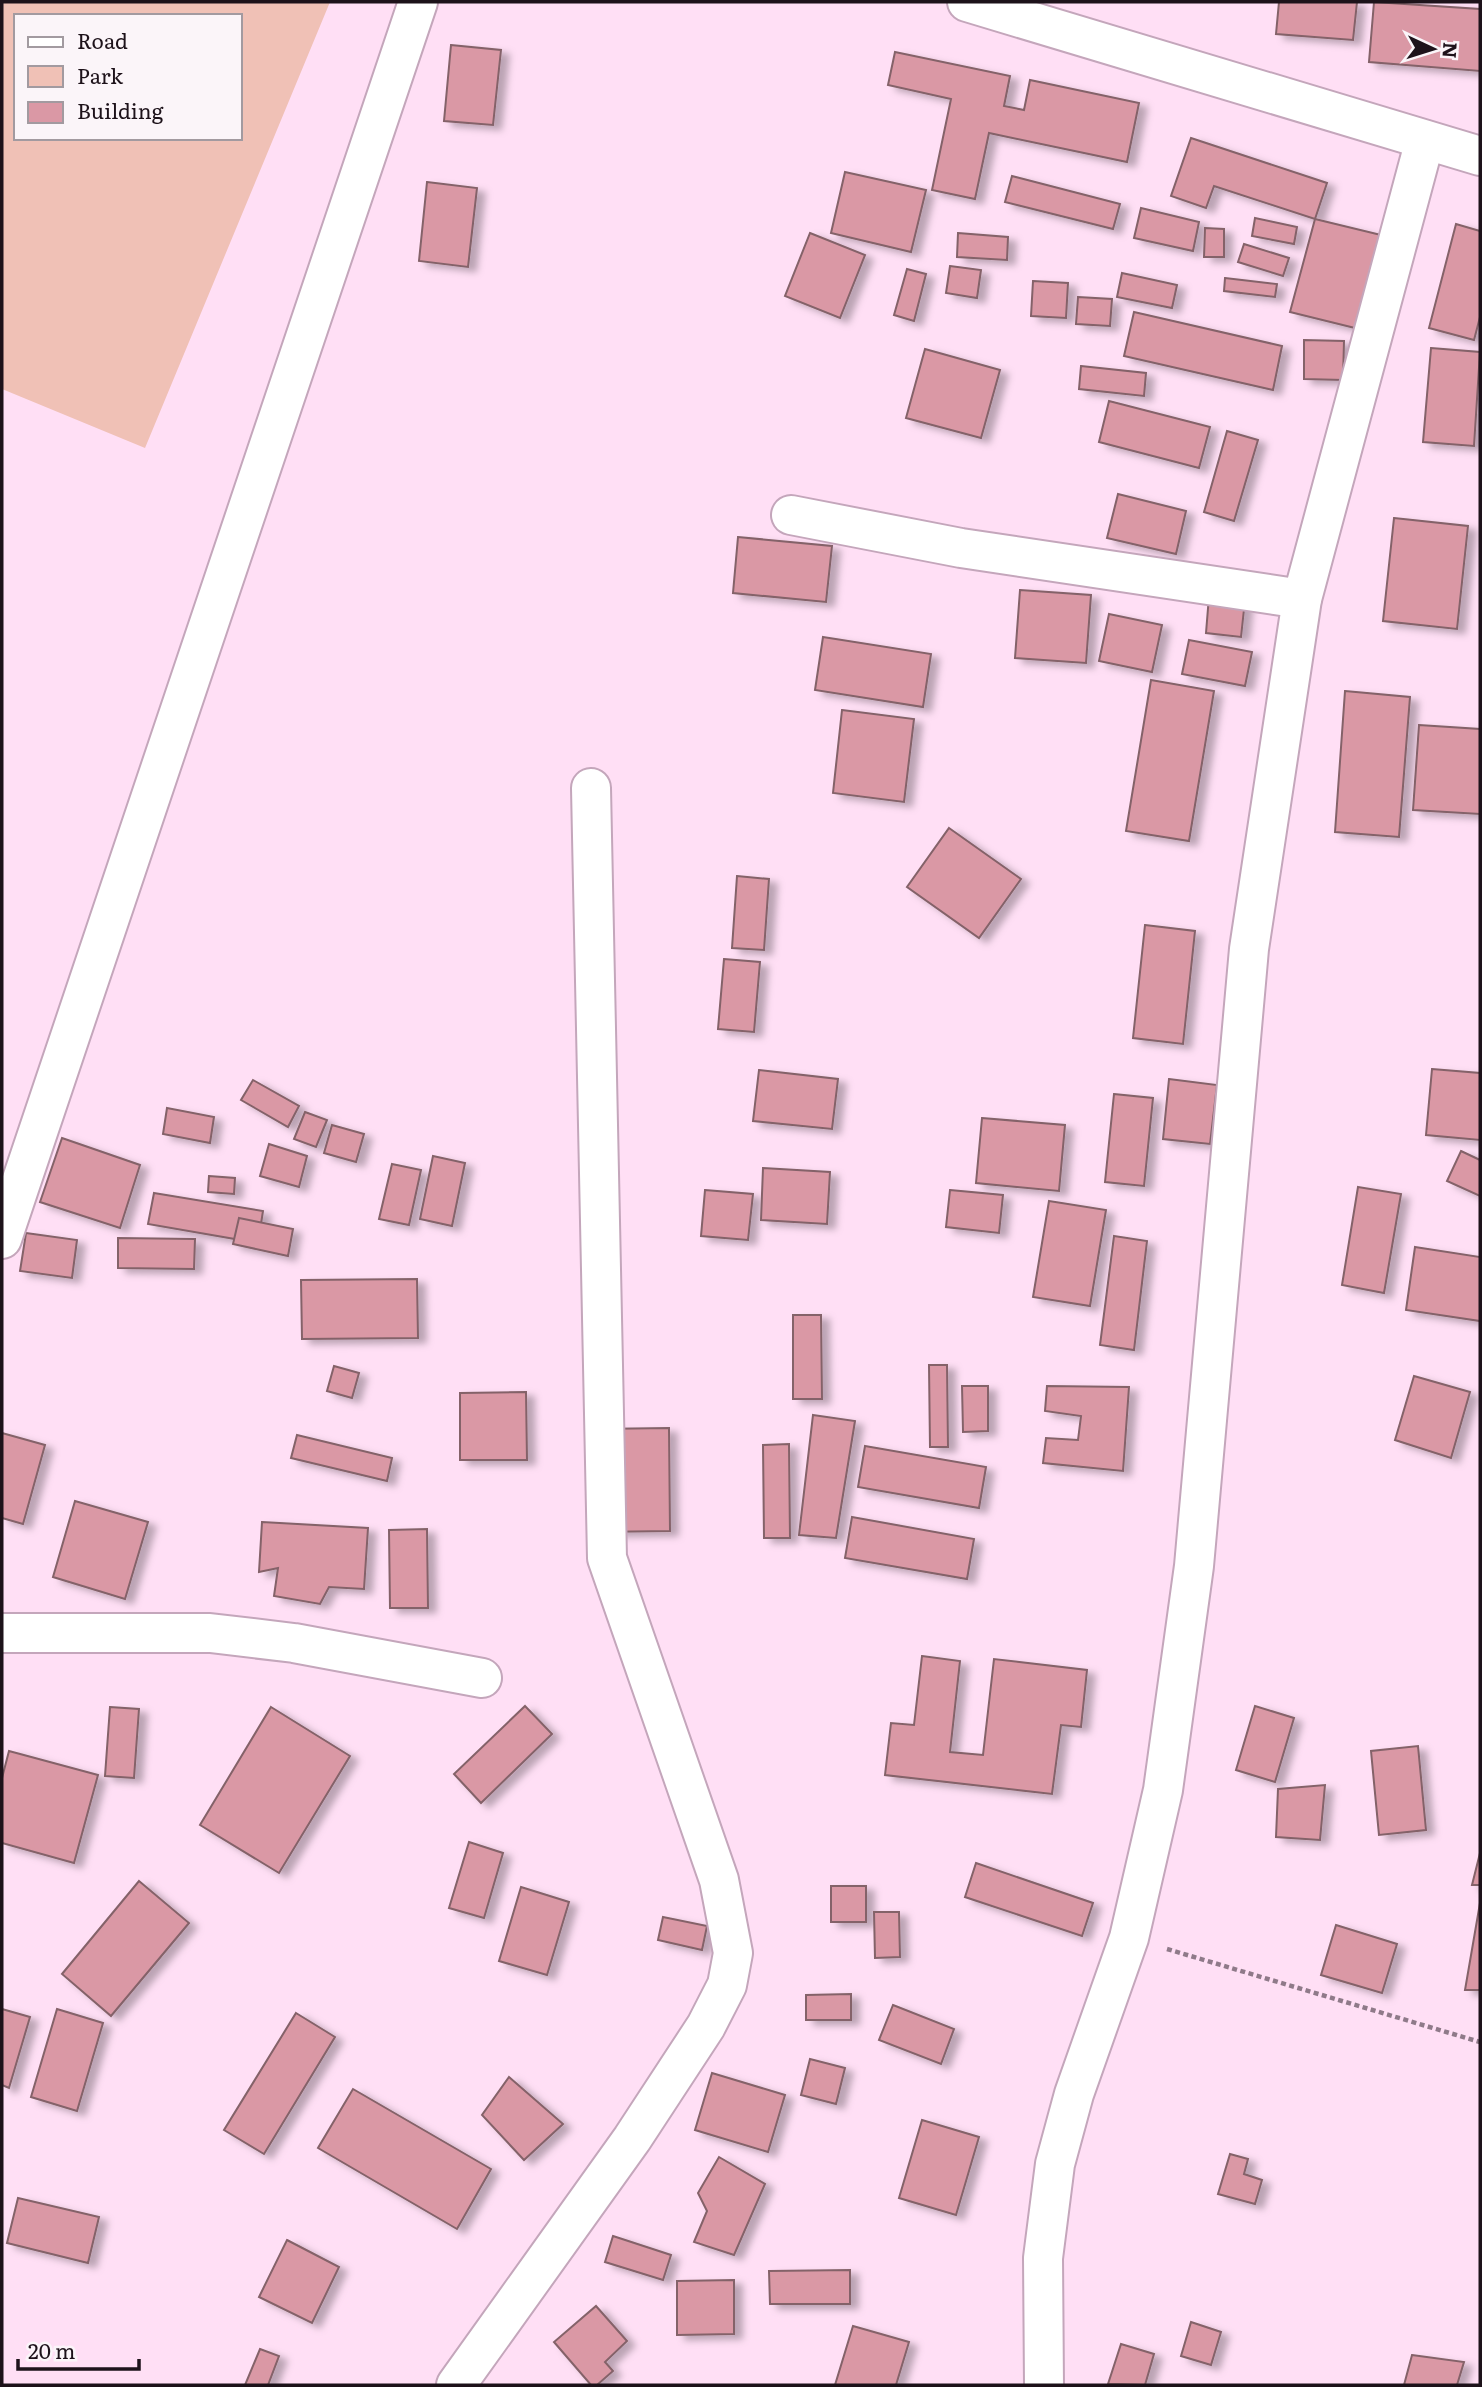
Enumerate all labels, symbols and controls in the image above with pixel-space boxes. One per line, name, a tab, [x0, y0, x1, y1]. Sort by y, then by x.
legend	[14, 14, 242, 140]
north arrow	[1398, 14, 1468, 84]
text: Road	[77, 24, 128, 55]
text: N	[1436, 41, 1465, 59]
text: Park	[77, 59, 123, 90]
text: Building	[77, 94, 164, 125]
scale bar	[18, 2328, 138, 2372]
text: 20 m	[28, 2334, 75, 2365]

